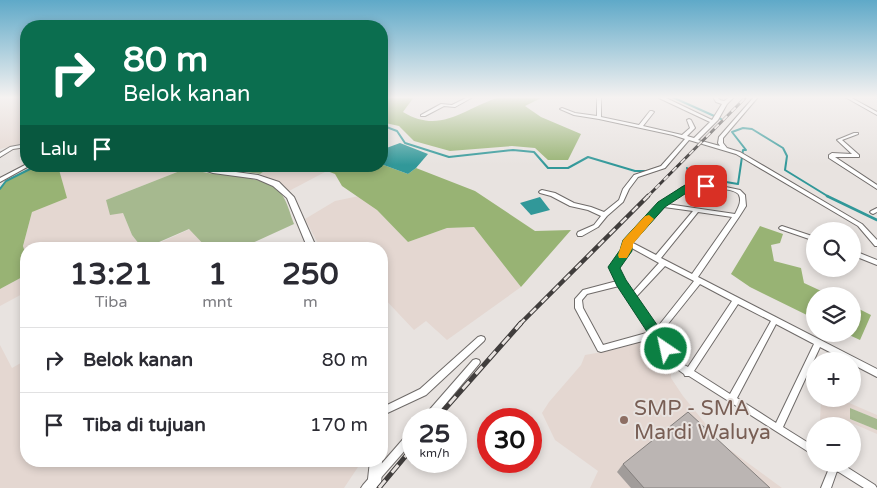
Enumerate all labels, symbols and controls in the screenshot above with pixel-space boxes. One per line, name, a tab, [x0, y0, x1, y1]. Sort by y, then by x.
text: 80 m	[123, 39, 208, 81]
icon: right	[40, 40, 105, 105]
text: Belok kanan	[123, 81, 250, 107]
icon: arrive	[88, 135, 116, 163]
text: Lalu	[40, 138, 78, 160]
pin	[685, 165, 727, 207]
icon: arrive	[692, 172, 720, 200]
map controls	[806, 222, 861, 472]
button: search	[806, 222, 861, 277]
text: 13:21	[69, 256, 153, 293]
text: 1	[208, 256, 227, 293]
text: 250	[282, 256, 339, 293]
button: layers	[806, 287, 861, 342]
text: Tiba	[95, 292, 127, 312]
text: mnt	[202, 292, 233, 312]
text: m	[303, 292, 318, 312]
position arrow	[639, 322, 691, 374]
icon: right	[40, 346, 68, 374]
text: Belok kanan	[83, 349, 193, 371]
text: 80 m	[322, 349, 368, 371]
button: +	[806, 352, 861, 407]
place label: SMP - SMA Mardi Waluya	[634, 396, 771, 445]
speed limit sign: 30	[477, 408, 542, 473]
icon: arrive	[40, 411, 68, 439]
text: Tiba di tujuan	[83, 414, 206, 436]
text: 170 m	[310, 414, 368, 436]
marker: SMP - SMA Mardi Waluya	[618, 414, 630, 426]
button: −	[806, 417, 861, 472]
text: 25	[419, 419, 450, 449]
text: km/h	[419, 446, 450, 460]

